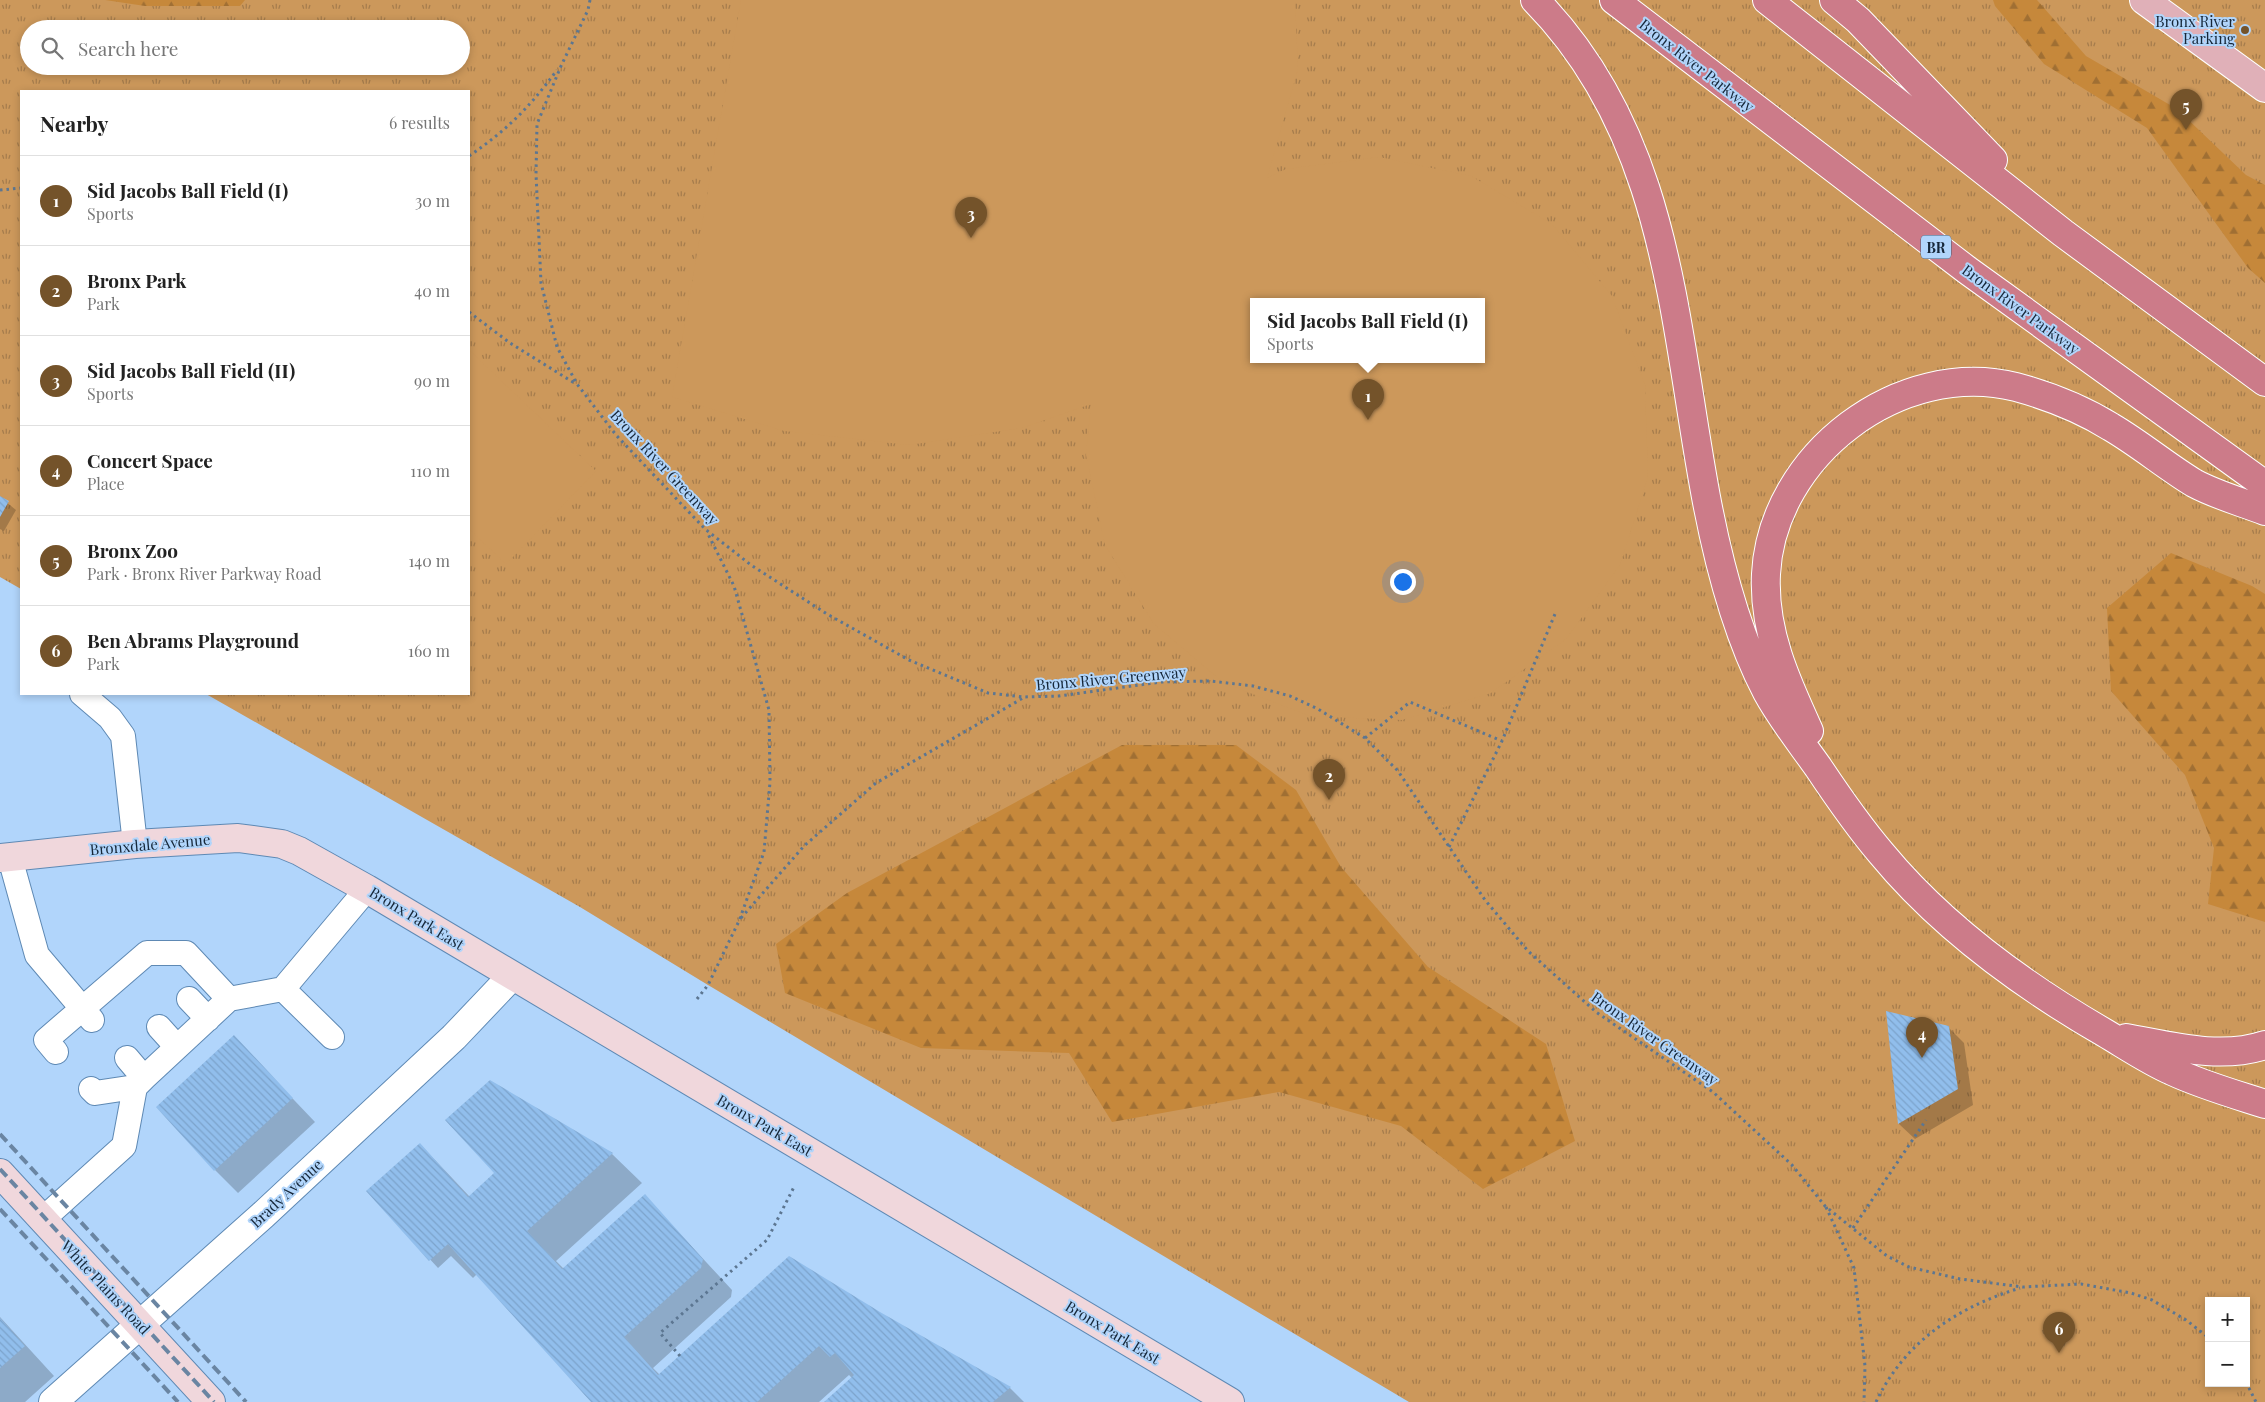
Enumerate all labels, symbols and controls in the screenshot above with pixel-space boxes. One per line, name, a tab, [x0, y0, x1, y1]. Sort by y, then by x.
place label: Bronx River Parking	[2155, 11, 2235, 48]
street label: Bronx River Parkway	[1636, 14, 1759, 116]
search box	[20, 20, 470, 75]
marker: Bronx River Parking	[2239, 24, 2251, 36]
icon: search	[38, 34, 66, 62]
text: Search here	[78, 35, 178, 61]
pin: 5	[2170, 89, 2202, 130]
text: Nearby	[40, 109, 109, 137]
text: 6 results	[389, 112, 450, 133]
text: Sid Jacobs Ball Field (I)	[87, 177, 288, 203]
text: 1	[53, 190, 59, 211]
text: 30 m	[415, 190, 450, 211]
pin: 3	[955, 197, 987, 238]
text: Sports	[87, 203, 134, 224]
road number: BR	[1921, 236, 1951, 258]
street label: Bronx River Parkway	[1958, 260, 2084, 359]
text: Bronx Park	[87, 267, 186, 293]
text: 2	[52, 280, 60, 301]
text: 40 m	[414, 280, 450, 301]
text: Park	[87, 293, 120, 314]
popup	[1250, 298, 1485, 363]
text: Sid Jacobs Ball Field (I)	[1267, 307, 1468, 333]
text: Sports	[1267, 333, 1314, 354]
text: Sid Jacobs Ball Field (II)	[87, 357, 295, 383]
text: 3	[52, 370, 60, 391]
text: 90 m	[414, 370, 450, 391]
pin: 1	[1352, 379, 1384, 420]
text: Sports	[87, 383, 134, 404]
street label: Bronx River Greenway	[606, 405, 724, 529]
text: Concert Space	[87, 447, 213, 473]
text: 4	[52, 460, 60, 481]
text: 110 m	[410, 460, 450, 481]
text: Place	[87, 473, 125, 494]
text: Bronx Zoo	[87, 537, 178, 563]
text: 5	[52, 550, 60, 571]
text: 140 m	[408, 550, 450, 571]
text: Park · Bronx River Parkway Road	[87, 563, 321, 584]
your location	[1390, 569, 1416, 595]
text: Ben Abrams Playground	[87, 627, 299, 653]
text: 6	[52, 640, 60, 661]
text: 160 m	[408, 640, 450, 661]
text: Park	[87, 653, 120, 674]
street label: Bronx River Greenway	[1035, 661, 1187, 695]
pin: 2	[1313, 759, 1345, 800]
street label: Bronxdale Avenue	[89, 829, 211, 859]
street label: Bronx Park East	[366, 882, 469, 955]
street label: Bronx River Greenway	[1588, 987, 1723, 1090]
pin: 4	[1906, 1017, 1938, 1058]
street label: Bronx Park East	[714, 1090, 817, 1161]
street label: Brady Avenue	[246, 1154, 326, 1232]
street label: White Plains Road	[57, 1235, 155, 1339]
street label: Bronx Park East	[1062, 1296, 1165, 1369]
map controls	[2205, 1297, 2250, 1387]
button: +	[2205, 1297, 2250, 1342]
pin: 6	[2043, 1312, 2075, 1353]
button: −	[2205, 1342, 2250, 1387]

